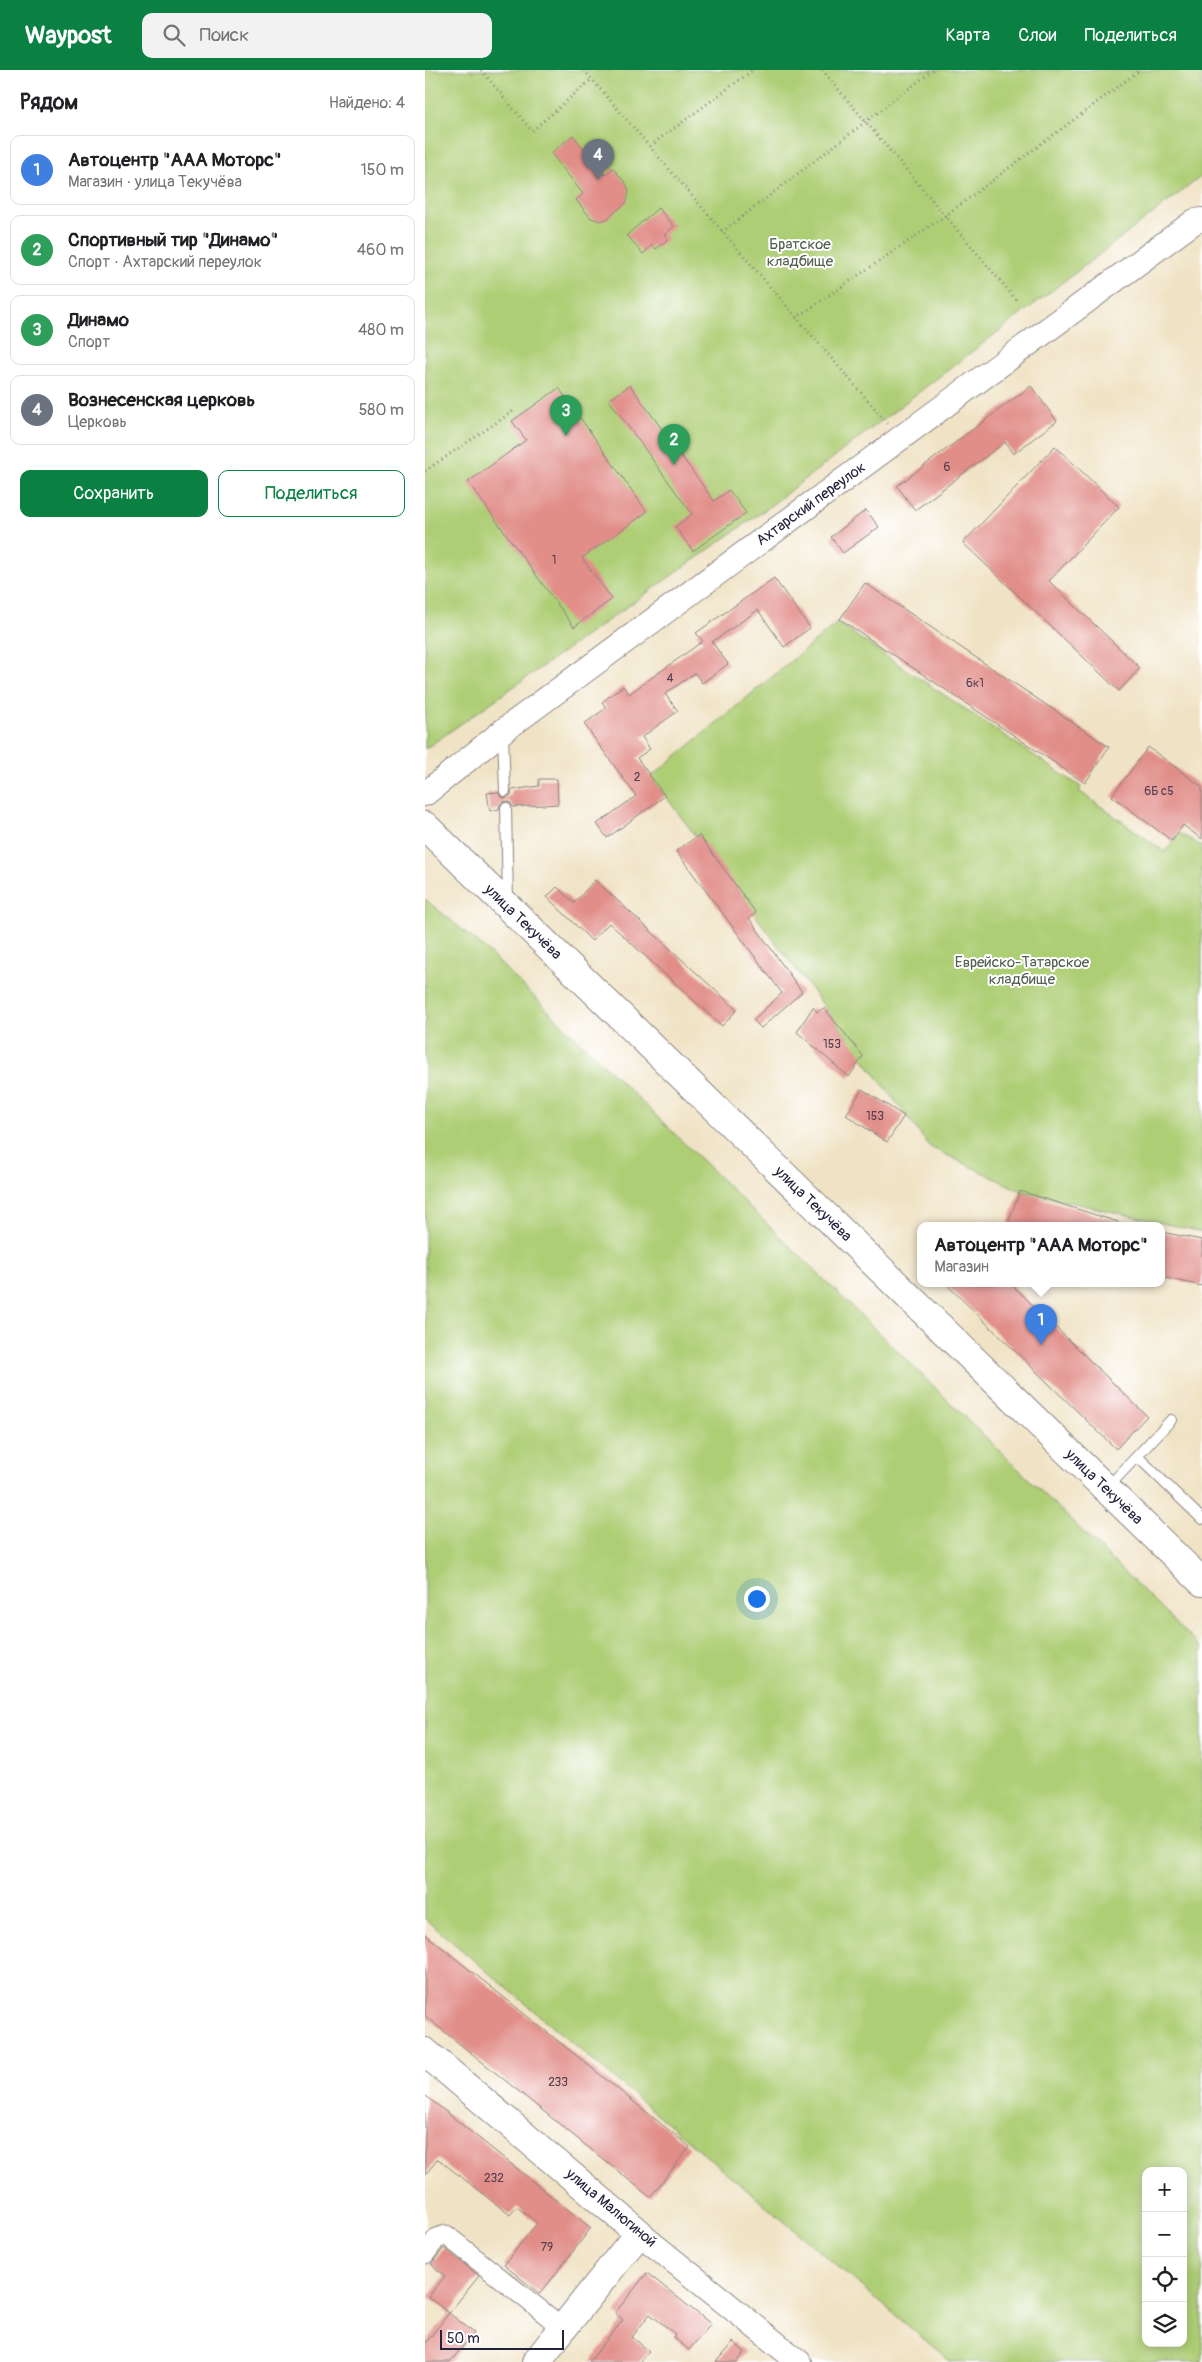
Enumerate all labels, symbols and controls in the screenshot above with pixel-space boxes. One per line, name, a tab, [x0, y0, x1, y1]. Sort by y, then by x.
search box	[142, 13, 492, 58]
text: Waypost	[25, 21, 112, 50]
icon: search	[160, 21, 188, 49]
text: Поиск	[200, 23, 249, 47]
text: Карта	[946, 24, 990, 47]
text: Слои	[1018, 24, 1056, 47]
text: Поделиться	[1084, 24, 1177, 47]
text: Рядом	[20, 89, 78, 116]
text: Найдено: 4	[329, 93, 405, 113]
pin: 4	[582, 139, 614, 180]
text: Автоцентр "ААА Моторс"	[68, 148, 282, 172]
text: 1	[34, 160, 40, 180]
text: 150 m	[360, 160, 404, 180]
text: Магазин · улица Текучёва	[68, 172, 242, 192]
text: Спортивный тир "Динамо"	[68, 228, 278, 252]
park label: Братское кладбище	[767, 235, 834, 271]
text: 2	[33, 240, 41, 260]
text: 460 m	[357, 240, 404, 260]
text: Спорт · Ахтарский переулок	[68, 252, 262, 272]
text: Динамо	[68, 308, 129, 332]
text: 3	[33, 320, 41, 340]
text: 480 m	[358, 320, 404, 340]
text: Спорт	[68, 332, 110, 352]
text: Вознесенская церковь	[68, 388, 255, 412]
pin: 3	[550, 395, 582, 436]
text: 4	[32, 400, 42, 420]
text: 580 m	[359, 400, 404, 420]
text: Церковь	[68, 412, 127, 432]
pin: 2	[658, 424, 690, 465]
street label: Ахтарский переулок	[752, 458, 870, 550]
house number: 6	[944, 460, 951, 475]
button: Сохранить	[20, 470, 208, 517]
button: Поделиться	[218, 470, 405, 517]
house number: 1	[552, 553, 556, 568]
house number: 4	[667, 671, 674, 686]
house number: 6к1	[966, 676, 984, 691]
house number: 2	[634, 770, 641, 785]
house number: 6Б с5	[1144, 784, 1174, 799]
street label: улица Текучёва	[480, 880, 566, 964]
park label: Еврейско-Татарское кладбище	[955, 953, 1090, 989]
house number: 153	[823, 1037, 841, 1052]
house number: 153	[866, 1109, 884, 1124]
street label: улица Текучёва	[770, 1162, 856, 1246]
popup	[917, 1222, 1165, 1287]
text: Автоцентр "ААА Моторс"	[934, 1233, 1148, 1257]
text: Магазин	[934, 1257, 989, 1277]
pin: 1	[1025, 1304, 1057, 1345]
street label: улица Текучёва	[1061, 1445, 1147, 1529]
your location	[744, 1586, 770, 1612]
house number: 233	[548, 2075, 568, 2090]
street label: улица Малюгиной	[561, 2164, 660, 2251]
map controls	[1142, 2167, 1187, 2347]
button: +	[1142, 2167, 1187, 2212]
house number: 232	[484, 2171, 504, 2186]
button: −	[1142, 2212, 1187, 2257]
house number: 79	[541, 2240, 553, 2255]
button: locate	[1142, 2257, 1187, 2302]
button: layers	[1142, 2302, 1187, 2347]
scale bar	[440, 2327, 564, 2350]
text: 50 m	[447, 2330, 480, 2347]

